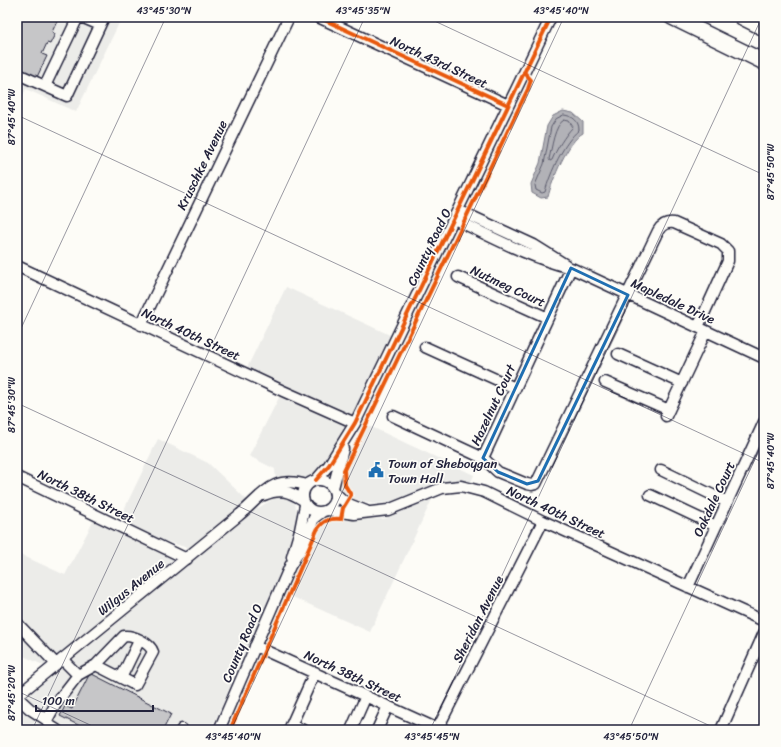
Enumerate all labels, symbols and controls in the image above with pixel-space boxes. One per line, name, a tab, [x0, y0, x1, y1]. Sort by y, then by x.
text: 43°45'30"N	[137, 2, 192, 20]
text: 43°45'35"N	[336, 2, 390, 20]
text: 43°45'40"N	[533, 2, 589, 20]
street label: North 43rd Street	[386, 29, 492, 95]
text: 87°45'40"W	[3, 88, 21, 145]
street label: Kruschke Avenue	[170, 116, 234, 214]
text: 87°45'50"W	[762, 144, 780, 200]
street label: County Road O	[400, 204, 458, 290]
street label: Nutmeg Court	[467, 259, 550, 314]
street label: Mapledale Drive	[627, 271, 719, 331]
street label: North 40th Street	[138, 301, 245, 367]
street label: Hazelnut Court	[464, 360, 522, 450]
text: 87°45'30"W	[3, 377, 21, 433]
text: 87°45'40"W	[762, 432, 780, 489]
place label: Town of Sheboygan Town Hall	[388, 452, 497, 490]
street label: Oakdale Court	[686, 457, 742, 541]
public building icon: Town of Sheboygan Town Hall	[367, 461, 385, 479]
street label: North 38th Street	[34, 463, 139, 530]
street label: North 40th Street	[503, 479, 610, 545]
street label: Wilgus Avenue	[92, 552, 170, 621]
street label: Sheridan Avenue	[446, 571, 510, 667]
street label: County Road O	[215, 600, 269, 686]
street label: North 38th Street	[300, 643, 406, 709]
text: 87°45'20"W	[3, 665, 21, 721]
scale bar	[36, 687, 153, 713]
text: 100 m	[42, 690, 75, 712]
text: 43°45'40"N	[205, 728, 261, 746]
text: 43°45'45"N	[404, 728, 460, 746]
text: 43°45'50"N	[603, 728, 659, 746]

